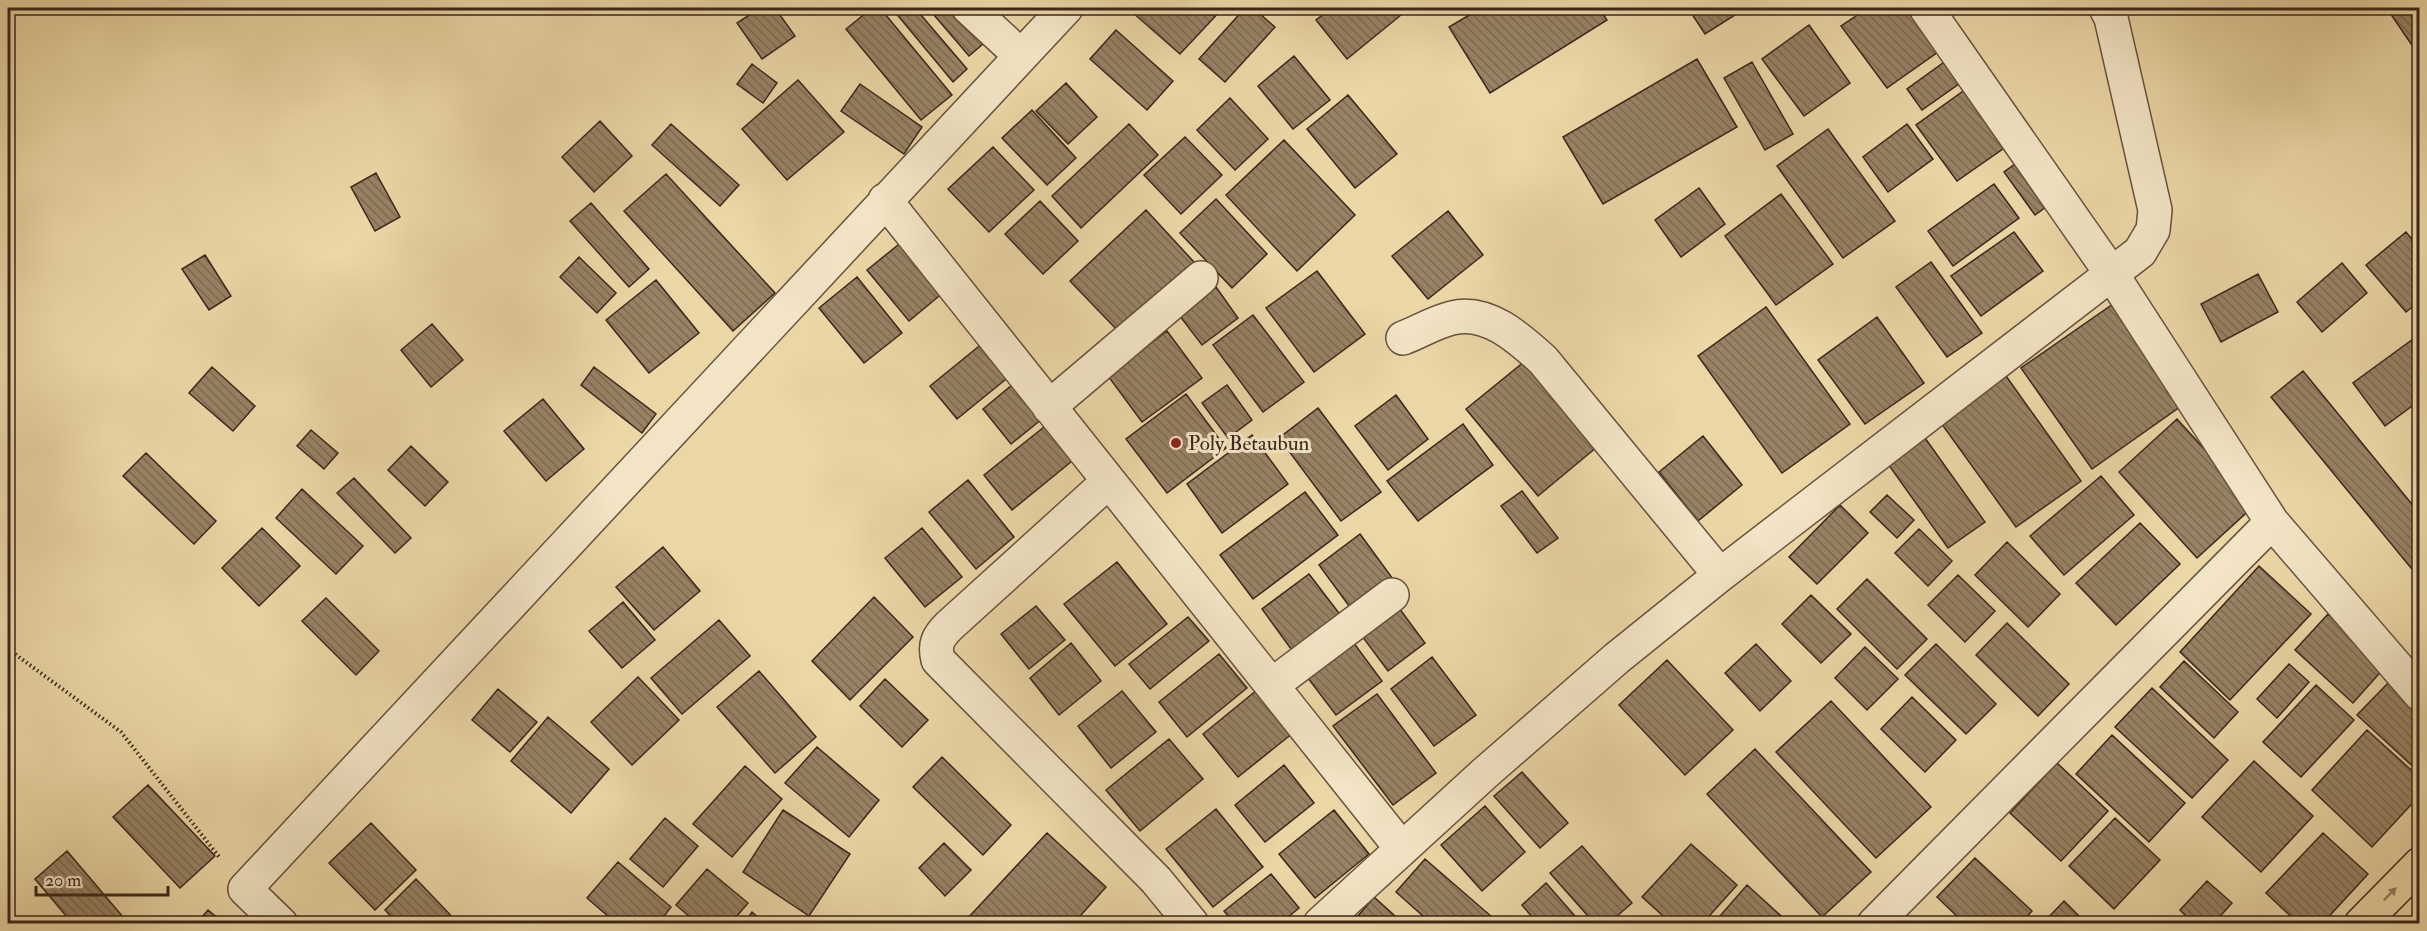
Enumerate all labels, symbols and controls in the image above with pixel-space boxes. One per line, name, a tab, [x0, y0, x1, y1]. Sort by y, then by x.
place label: Poly Betaubun	[1188, 430, 1310, 457]
marker: Poly Betaubun	[1169, 436, 1183, 450]
scale bar	[36, 859, 168, 897]
text: 20 m	[45, 869, 81, 892]
one-way arrow	[2383, 886, 2397, 901]

